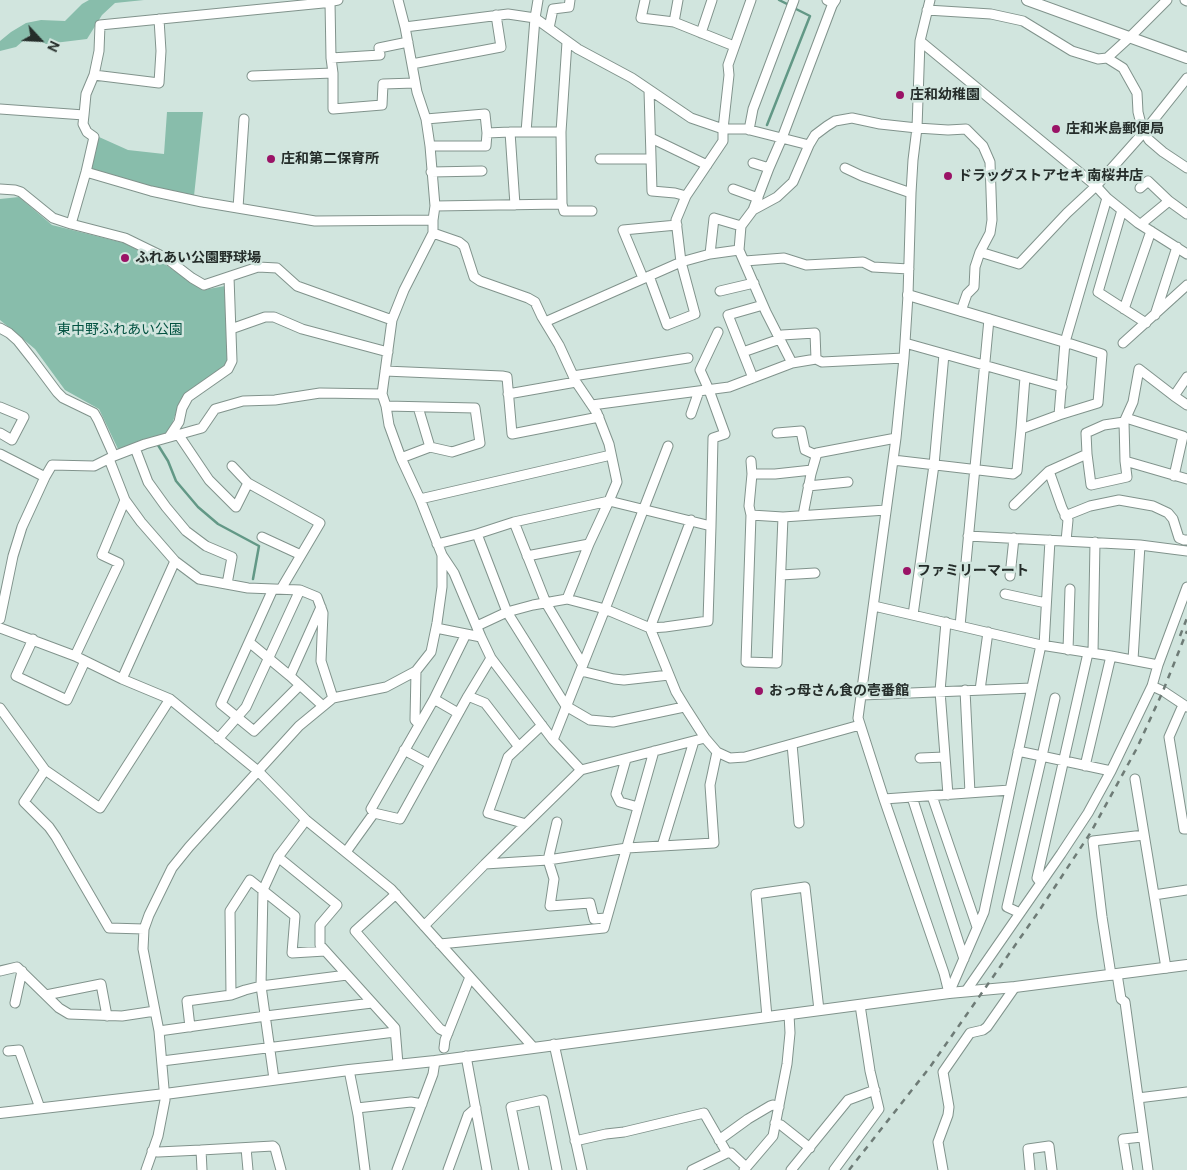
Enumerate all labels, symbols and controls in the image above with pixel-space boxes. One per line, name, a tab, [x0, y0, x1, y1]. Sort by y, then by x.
north arrow	[15, 15, 65, 65]
text: N	[43, 38, 64, 55]
place label: 庄和幼稚園	[910, 87, 980, 103]
marker: 庄和幼稚園	[894, 89, 906, 101]
place label: 庄和米島郵便局	[1066, 121, 1164, 137]
marker: 庄和米島郵便局	[1050, 123, 1062, 135]
place label: 庄和第二保育所	[281, 151, 379, 167]
marker: 庄和第二保育所	[265, 153, 277, 165]
place label: ドラッグストアセキ 南桜井店	[958, 168, 1143, 184]
marker: ドラッグストアセキ 南桜井店	[942, 170, 954, 182]
place label: ふれあい公園野球場	[135, 250, 261, 266]
marker: ふれあい公園野球場	[119, 252, 131, 264]
park label: 東中野ふれあい公園	[57, 322, 183, 338]
place label: ファミリーマート	[917, 563, 1029, 579]
marker: ファミリーマート	[901, 565, 913, 577]
place label: おっ母さん食の壱番館	[769, 683, 909, 699]
marker: おっ母さん食の壱番館	[753, 685, 765, 697]

